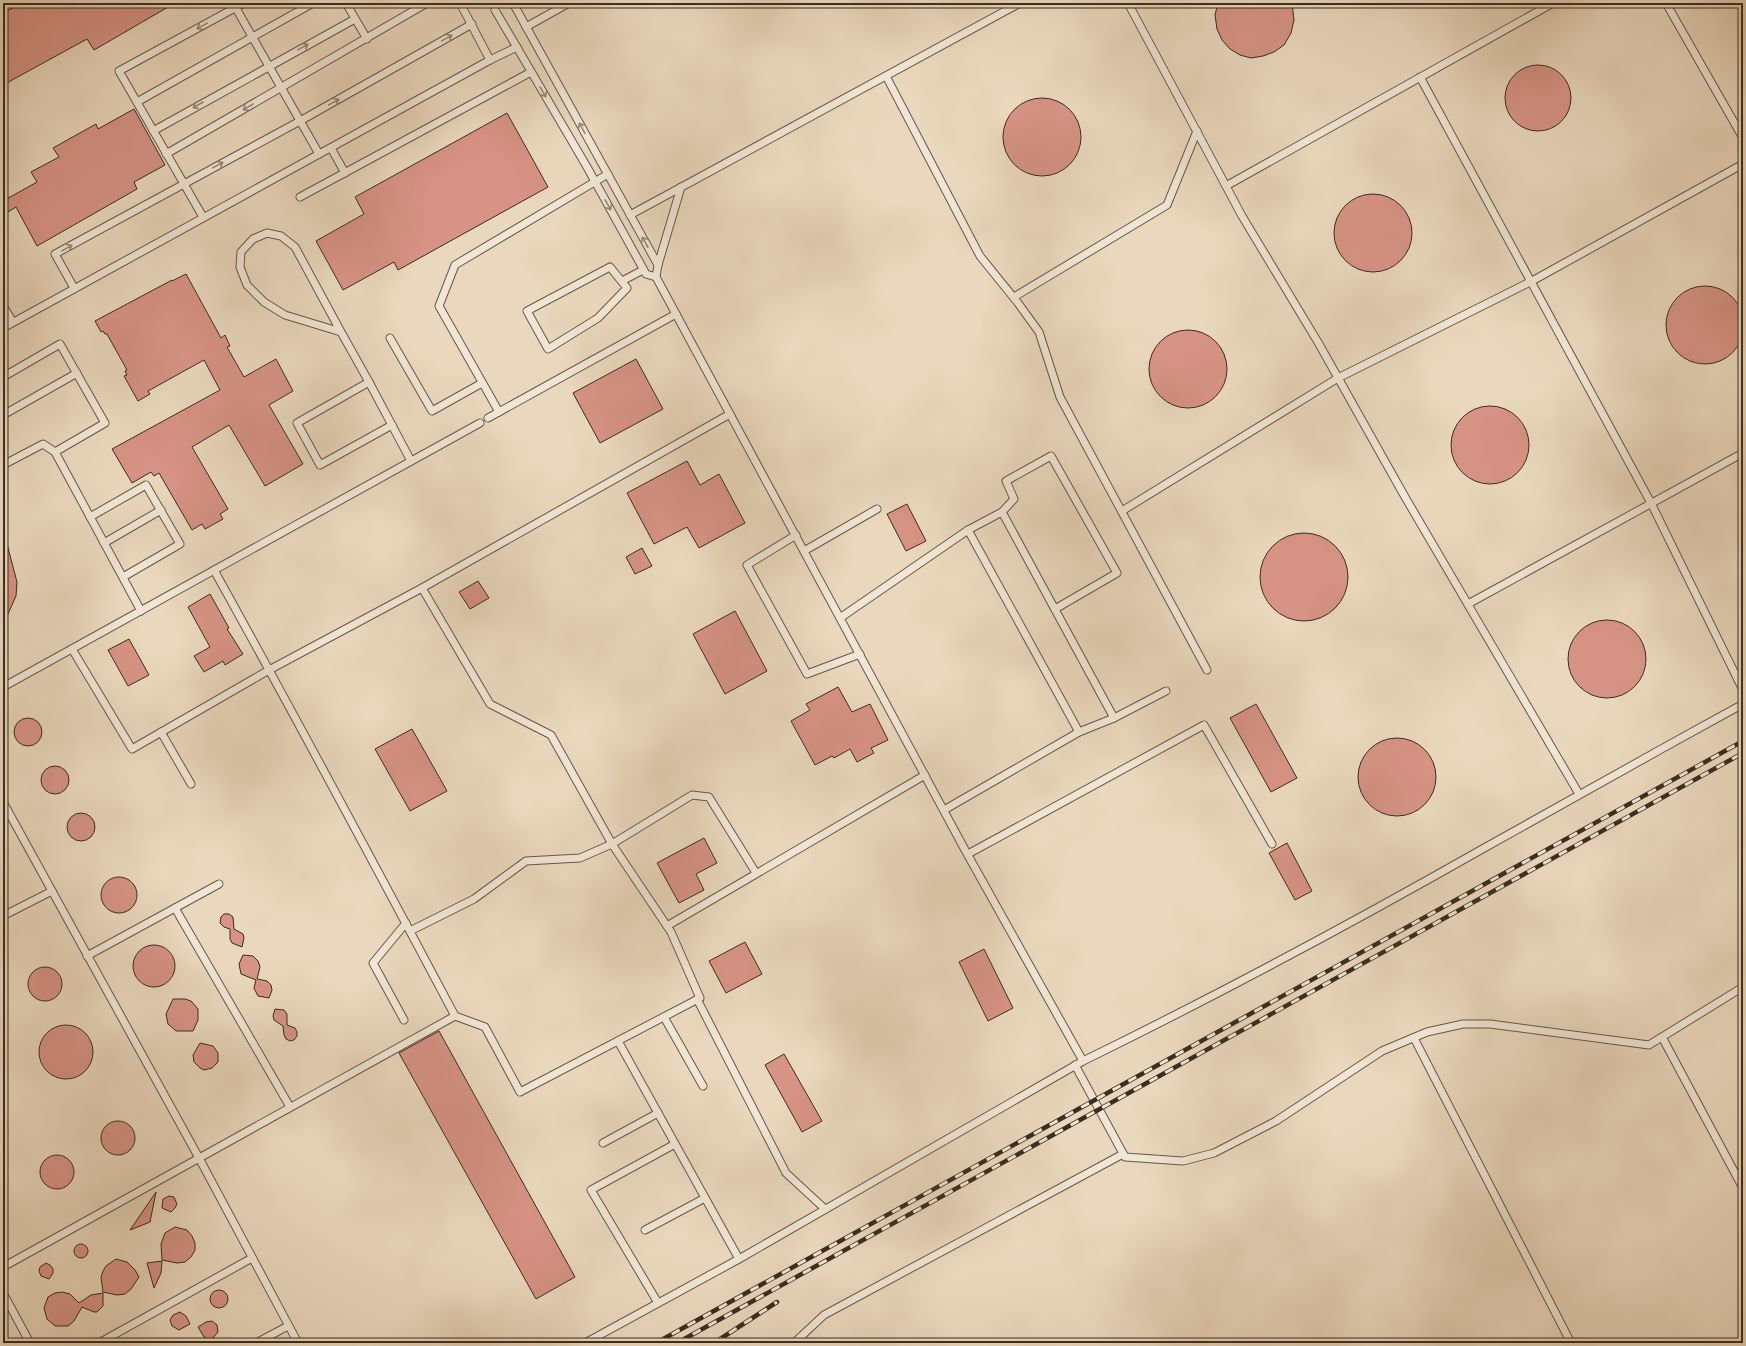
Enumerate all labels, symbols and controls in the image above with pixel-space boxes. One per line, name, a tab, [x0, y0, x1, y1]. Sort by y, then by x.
one-way arrow	[196, 23, 208, 30]
one-way arrow	[441, 34, 453, 42]
one-way arrow	[297, 42, 309, 50]
one-way arrow	[540, 86, 548, 98]
one-way arrow	[328, 98, 340, 106]
one-way arrow	[192, 102, 204, 110]
one-way arrow	[242, 104, 254, 112]
one-way arrow	[578, 122, 586, 134]
one-way arrow	[212, 161, 224, 169]
one-way arrow	[604, 199, 612, 211]
one-way arrow	[641, 236, 649, 248]
one-way arrow	[61, 243, 73, 251]

